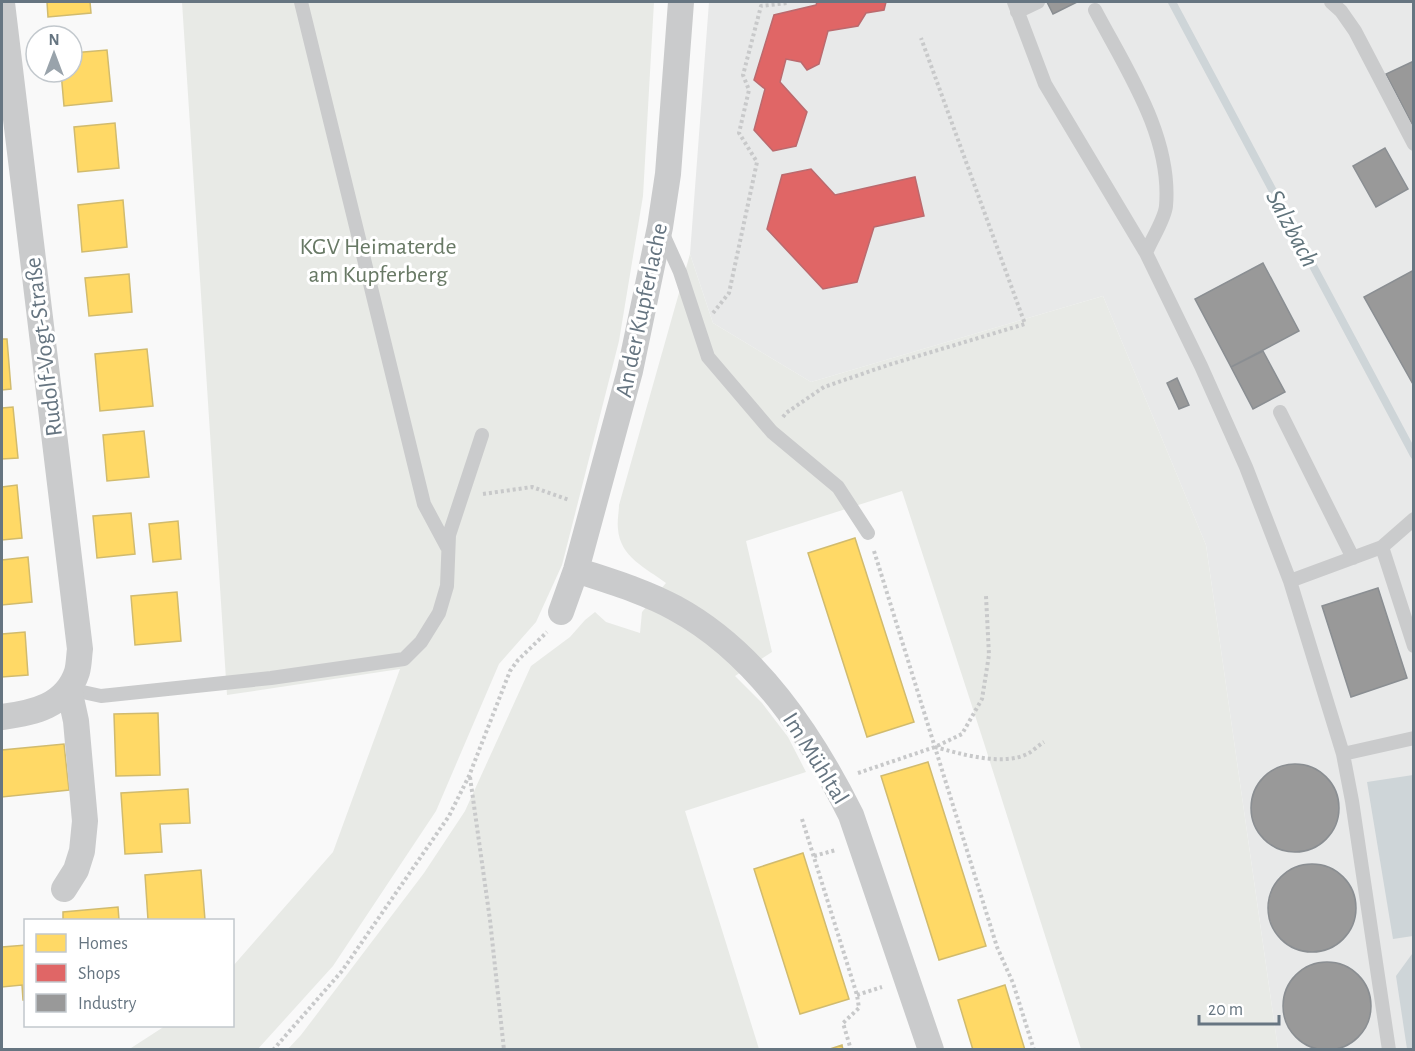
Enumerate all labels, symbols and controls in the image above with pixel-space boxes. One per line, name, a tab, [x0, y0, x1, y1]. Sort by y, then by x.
north arrow	[24, 24, 84, 84]
text: N	[48, 32, 60, 48]
water label: Salzbach	[1261, 186, 1323, 271]
street label: An der Kupferlache	[612, 221, 672, 399]
park label: KGV Heimaterde am Kupferberg	[299, 235, 457, 287]
street label: Rudolf-Vogt-Straße	[21, 256, 67, 438]
street label: Im Mühltal	[778, 708, 853, 809]
legend	[24, 919, 234, 1027]
text: Homes	[78, 935, 128, 953]
text: Shops	[78, 965, 120, 983]
scale bar	[1199, 988, 1278, 1026]
text: Industry	[78, 995, 137, 1013]
text: 20 m	[1208, 1001, 1243, 1019]

